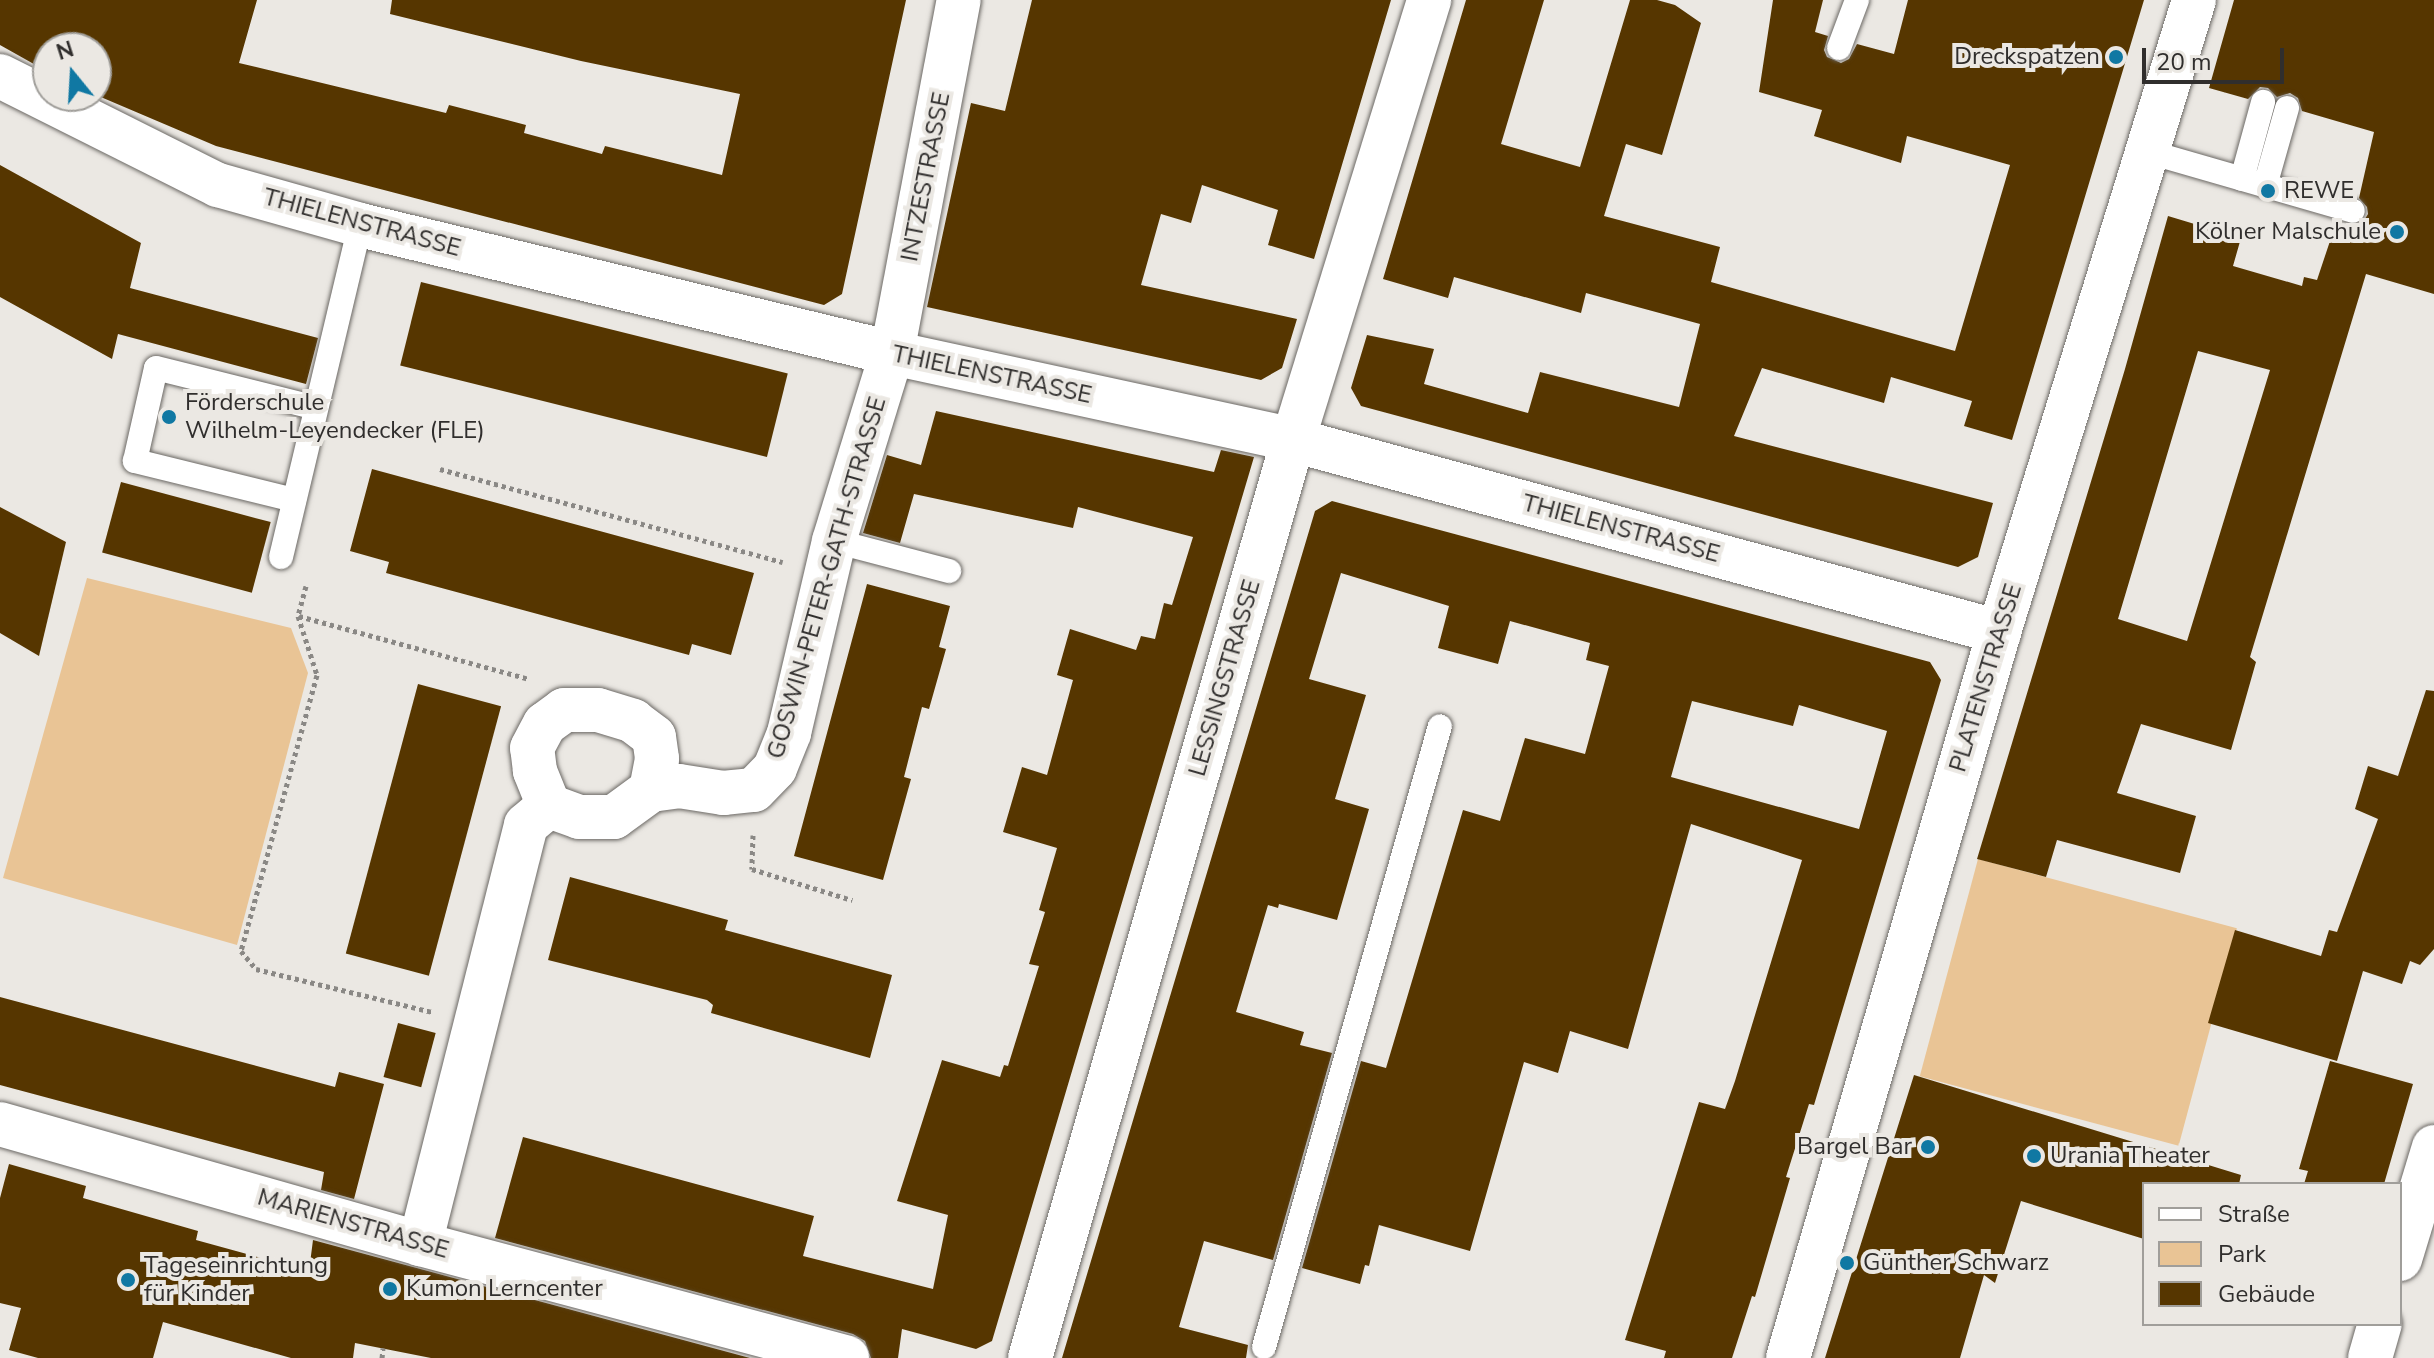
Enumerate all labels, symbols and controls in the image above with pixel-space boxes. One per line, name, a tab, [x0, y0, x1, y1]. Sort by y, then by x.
north arrow	[32, 32, 112, 112]
scale bar	[2146, 32, 2288, 82]
text: N	[53, 34, 78, 68]
place label: Dreckspatzen	[1954, 43, 2100, 71]
text: 20 m	[2156, 46, 2212, 78]
marker: Dreckspatzen	[2107, 48, 2125, 66]
street label: INTZESTRASSE	[895, 90, 957, 264]
place label: REWE	[2284, 177, 2354, 205]
marker: REWE	[2259, 182, 2277, 200]
street label: THIELENSTRASSE	[260, 183, 464, 263]
place label: Kölner Malschule	[2195, 218, 2381, 246]
marker: Kölner Malschule	[2388, 223, 2406, 241]
street label: THIELENSTRASSE	[890, 340, 1094, 410]
place label: Förderschule Wilhelm-Leyendecker (FLE)	[185, 389, 485, 445]
street label: GOSWIN-PETER-GATH-STRASSE	[761, 394, 893, 762]
marker: Förderschule Wilhelm-Leyendecker (FLE)	[160, 408, 178, 426]
street label: THIELENSTRASSE	[1519, 489, 1723, 569]
street label: LESSINGSTRASSE	[1183, 576, 1267, 780]
street label: PLATENSTRASSE	[1944, 581, 2028, 775]
place label: Bargel Bar	[1797, 1133, 1912, 1161]
marker: Bargel Bar	[1919, 1138, 1937, 1156]
place label: Urania Theater	[2050, 1142, 2210, 1170]
marker: Urania Theater	[2025, 1147, 2043, 1165]
legend	[2142, 1182, 2402, 1326]
street label: MARIENSTRASSE	[254, 1183, 452, 1265]
text: Straße	[2218, 1198, 2290, 1230]
text: Park	[2218, 1238, 2266, 1270]
place label: Günther Schwarz	[1863, 1249, 2049, 1277]
place label: Tageseinrichtung für Kinder	[144, 1252, 328, 1308]
marker: Günther Schwarz	[1838, 1254, 1856, 1272]
marker: Tageseinrichtung für Kinder	[119, 1271, 137, 1289]
place label: Kumon Lerncenter	[406, 1275, 603, 1303]
text: Gebäude	[2218, 1278, 2315, 1310]
marker: Kumon Lerncenter	[381, 1280, 399, 1298]

